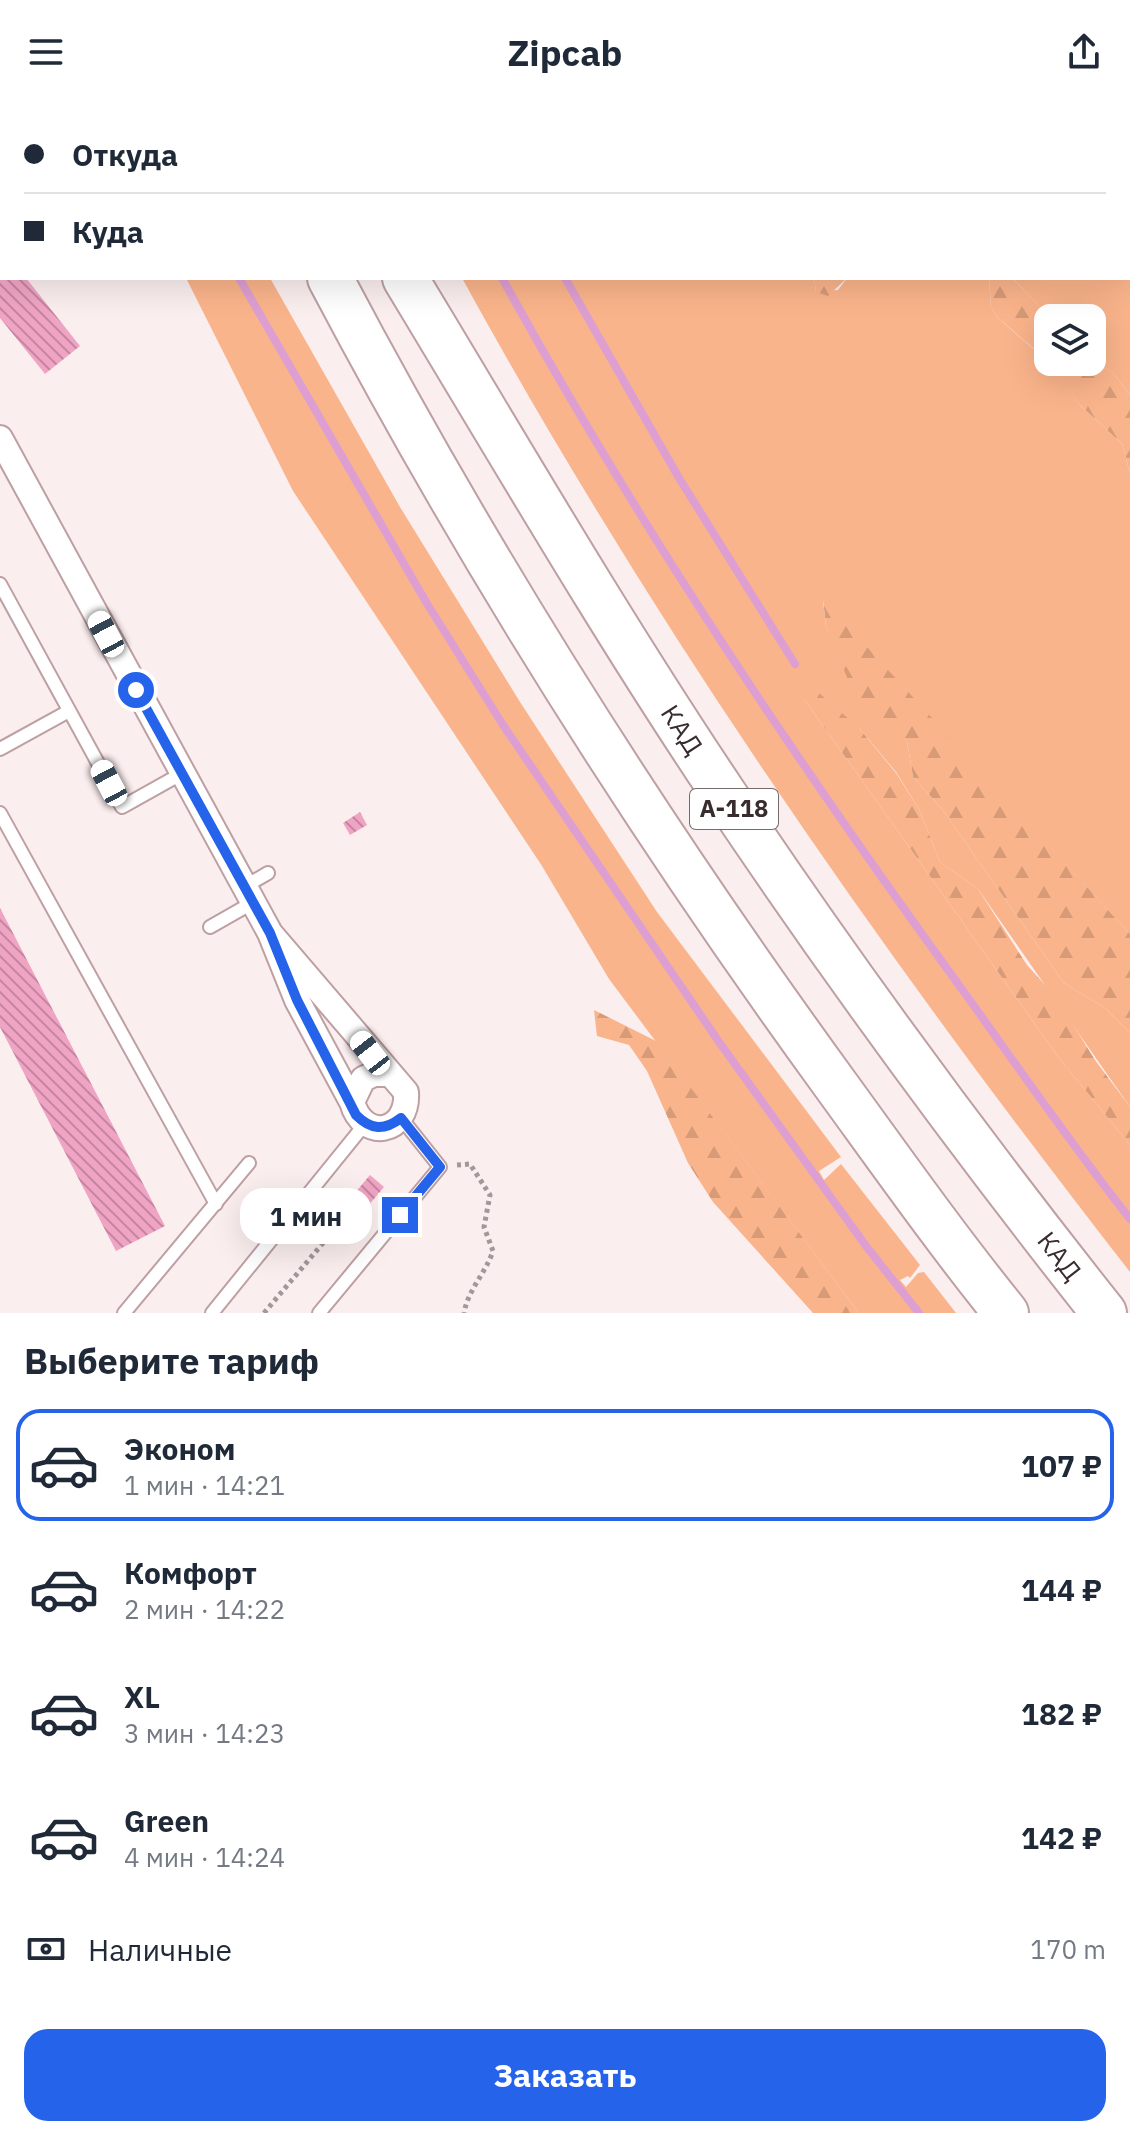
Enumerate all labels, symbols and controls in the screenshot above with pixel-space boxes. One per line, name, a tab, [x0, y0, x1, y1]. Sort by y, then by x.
text: Zipcab	[507, 29, 623, 76]
icon: menu	[24, 30, 68, 74]
icon: share	[1062, 30, 1106, 74]
text: Откуда	[72, 135, 178, 174]
text: Куда	[72, 212, 144, 251]
map controls	[1034, 304, 1106, 376]
button: layers	[1034, 304, 1106, 376]
car	[84, 607, 128, 661]
route start	[118, 672, 154, 708]
street label: КАД	[654, 698, 711, 761]
car	[87, 756, 131, 810]
road number: А-118	[690, 789, 778, 829]
car	[346, 1027, 394, 1079]
callout: 1 мин	[240, 1187, 372, 1243]
route end	[382, 1197, 418, 1233]
text: 1 мин	[270, 1199, 342, 1233]
street label: КАД	[1030, 1224, 1090, 1287]
text: Выберите тариф	[24, 1337, 319, 1384]
icon: car	[28, 1429, 100, 1501]
text: Эконом	[124, 1429, 235, 1468]
text: 107 ₽	[1021, 1446, 1102, 1485]
text: 1 мин · 14:21	[124, 1468, 285, 1502]
icon: car	[28, 1553, 100, 1625]
text: Комфорт	[124, 1553, 257, 1592]
text: 144 ₽	[1021, 1570, 1102, 1609]
text: 2 мин · 14:22	[124, 1592, 285, 1626]
icon: car	[28, 1677, 100, 1749]
text: XL	[124, 1677, 160, 1716]
text: 182 ₽	[1021, 1694, 1102, 1733]
text: 3 мин · 14:23	[124, 1716, 285, 1750]
icon: car	[28, 1801, 100, 1873]
text: Green	[124, 1801, 209, 1840]
text: 142 ₽	[1021, 1818, 1102, 1857]
text: 4 мин · 14:24	[124, 1840, 285, 1874]
icon: cash	[24, 1927, 68, 1971]
text: Наличные	[88, 1930, 232, 1969]
text: 170 m	[1030, 1932, 1106, 1966]
button: Заказать	[24, 2029, 1106, 2121]

